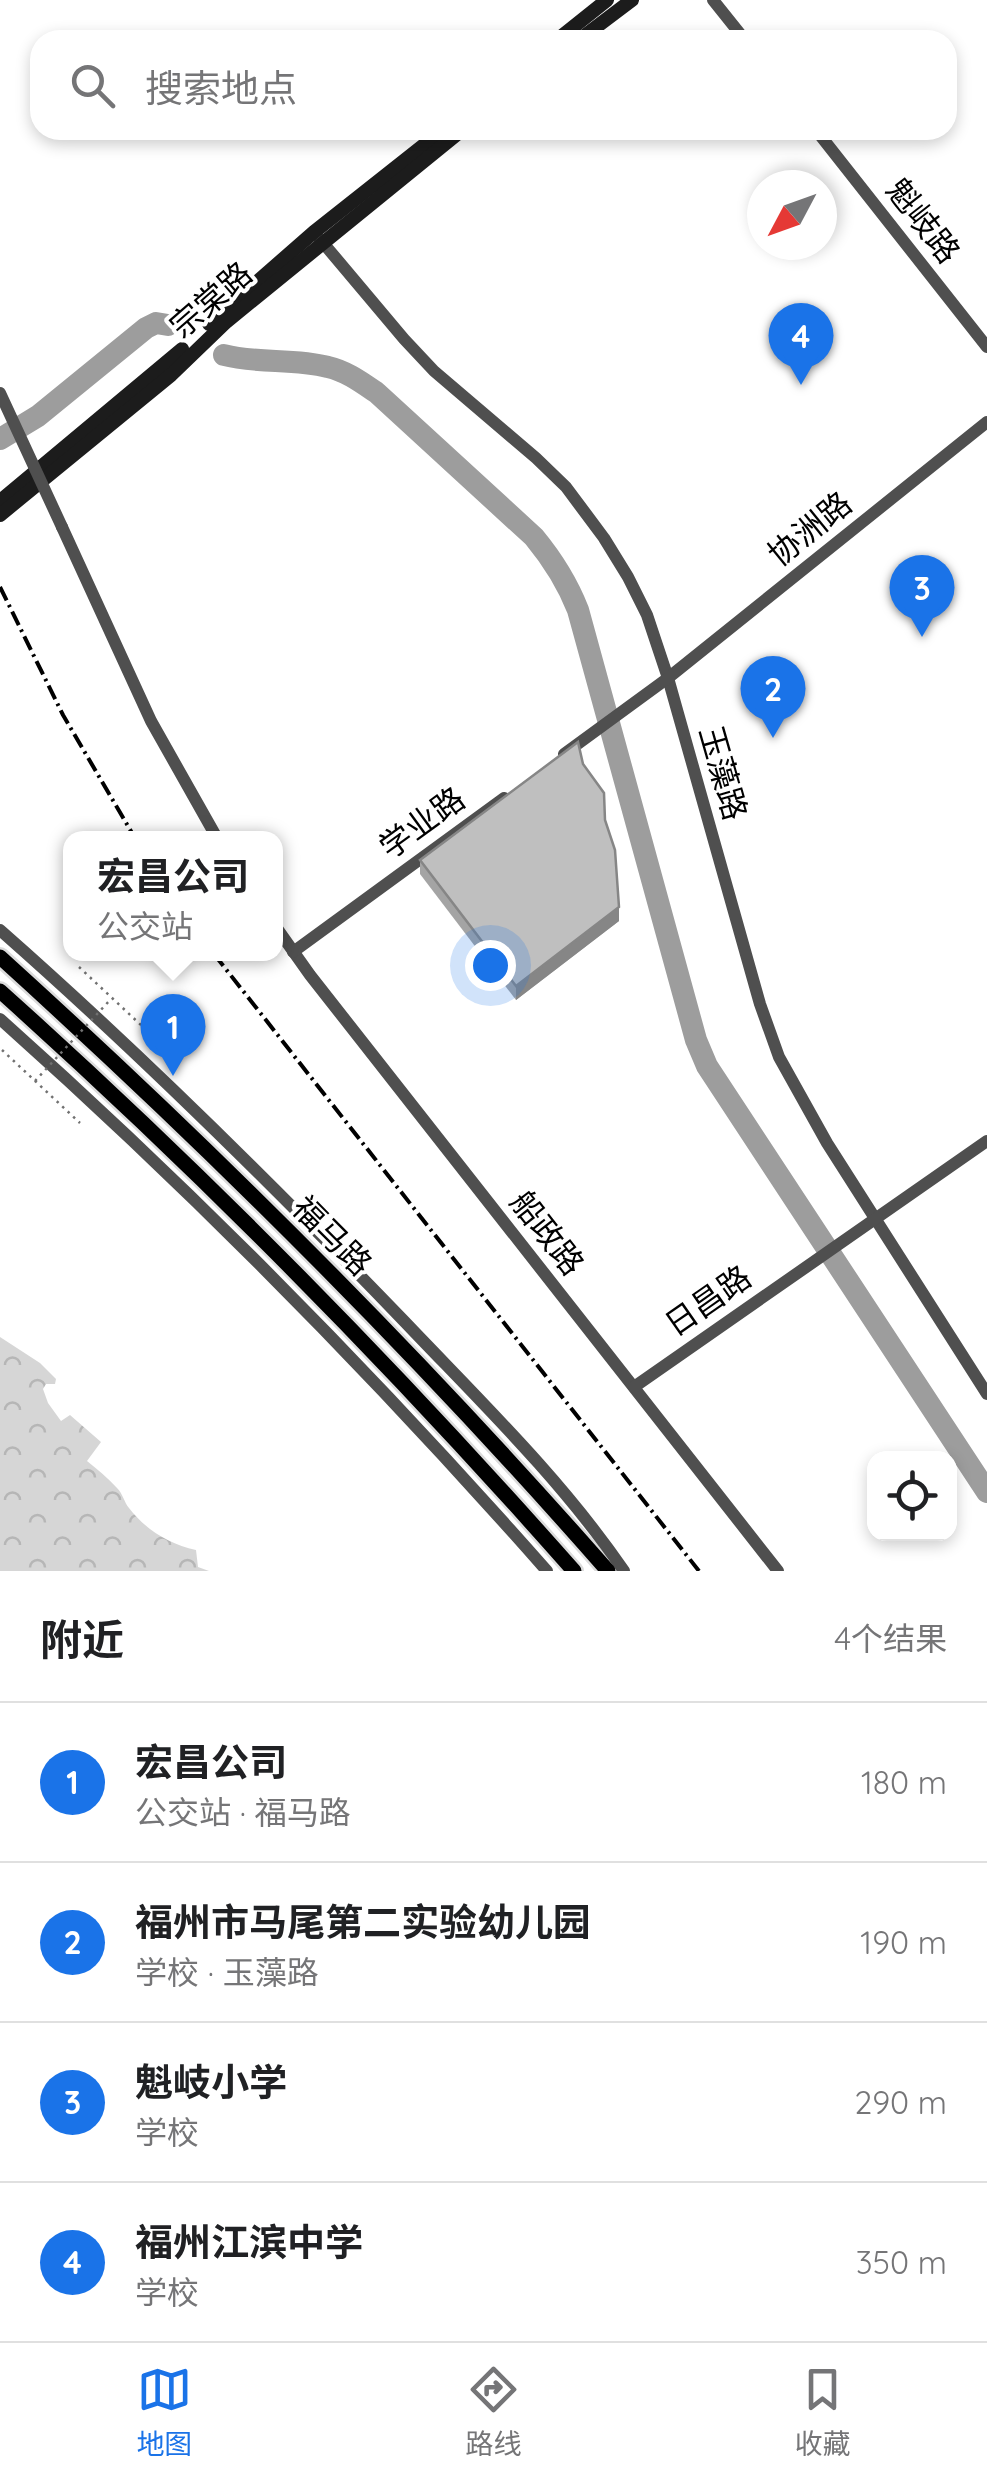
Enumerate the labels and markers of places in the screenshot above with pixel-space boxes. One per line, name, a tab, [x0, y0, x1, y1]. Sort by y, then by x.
pin: 4	[768, 302, 834, 385]
pin: 3	[890, 554, 954, 637]
pin: 2	[740, 656, 806, 738]
pin: 1	[140, 994, 206, 1076]

